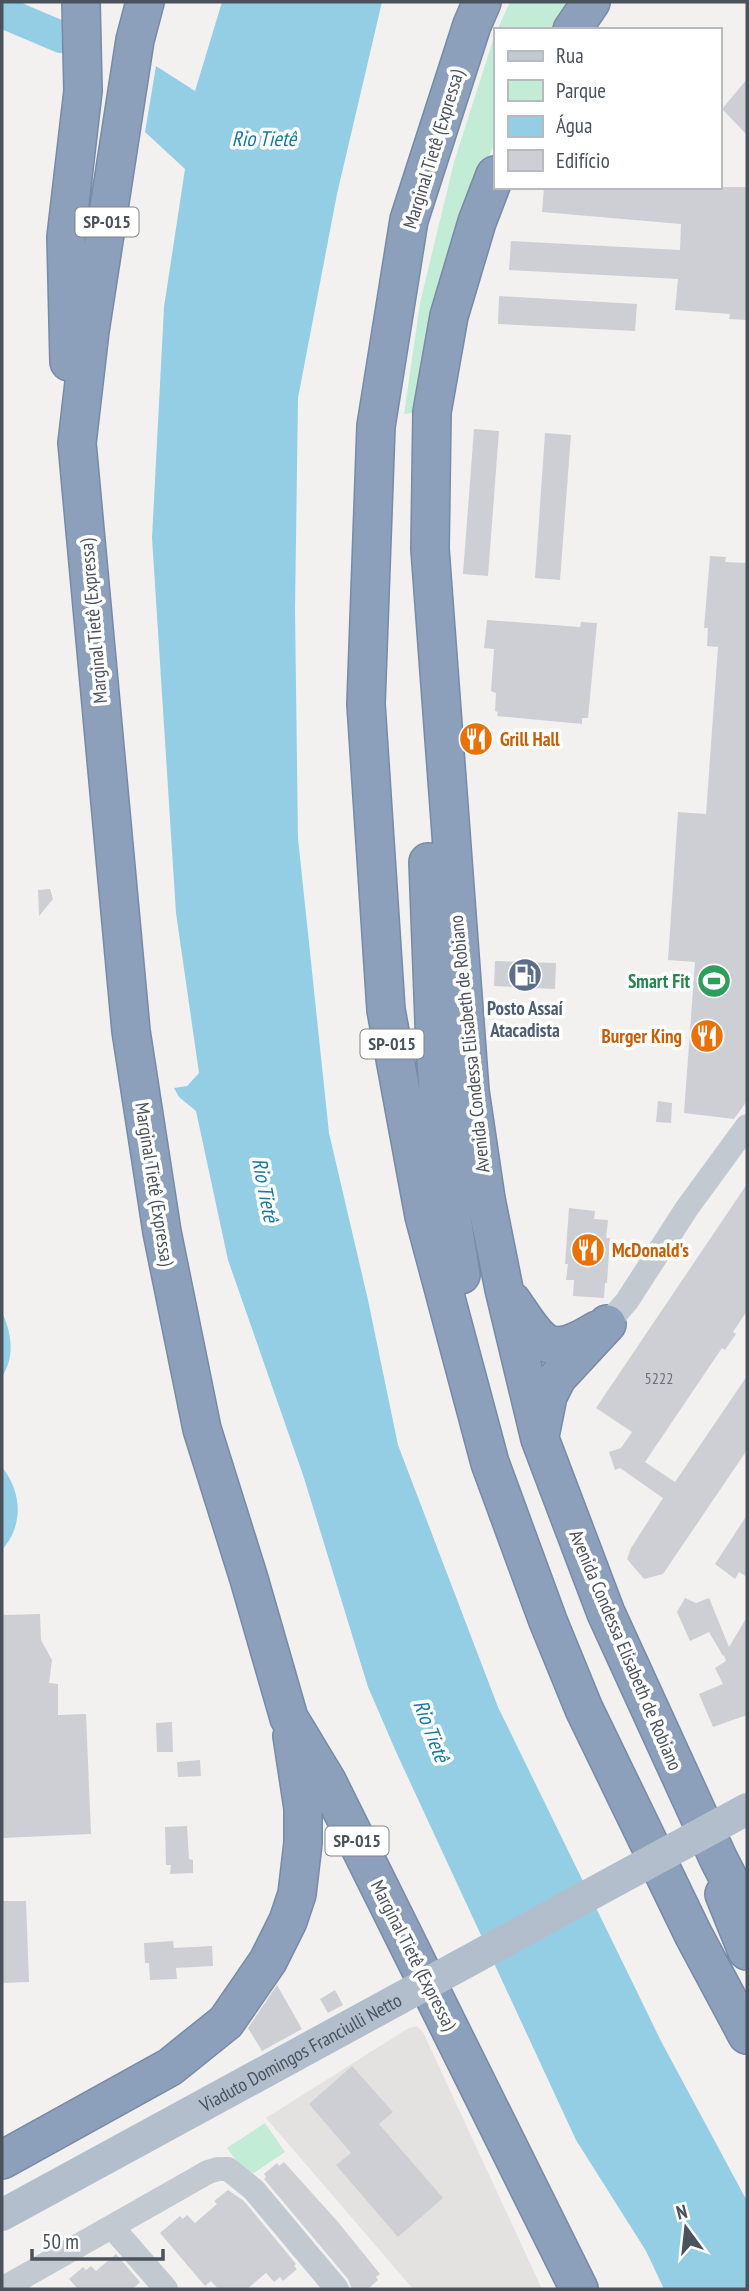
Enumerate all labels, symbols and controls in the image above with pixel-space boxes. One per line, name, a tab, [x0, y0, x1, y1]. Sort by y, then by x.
legend	[494, 28, 721, 189]
text: Rua	[556, 42, 584, 69]
street label: Marginal Tietê (Expressa)	[397, 66, 469, 231]
text: Parque	[556, 77, 606, 104]
text: Água	[556, 112, 592, 139]
water label: Rio Tietê	[232, 125, 298, 152]
text: Edifício	[556, 147, 610, 174]
road number: SP-015	[76, 208, 138, 236]
street label: Marginal Tietê (Expressa)	[74, 537, 112, 704]
restaurant icon: Grill Hall	[457, 720, 495, 758]
place label: Grill Hall	[500, 727, 560, 751]
street label: Avenida Condessa Elisabeth de Robiano	[444, 914, 494, 1174]
fuel station icon: Posto Assaí Atacadista	[506, 956, 544, 994]
sports icon: Smart Fit	[695, 962, 733, 1000]
place label: Smart Fit	[628, 969, 690, 993]
place label: Posto Assaí Atacadista	[487, 996, 564, 1042]
restaurant icon: Burger King	[688, 1017, 726, 1055]
place label: Burger King	[602, 1024, 682, 1048]
road number: SP-015	[360, 1030, 424, 1058]
street label: Marginal Tietê (Expressa)	[130, 1101, 180, 1268]
water label: Rio Tietê	[246, 1156, 285, 1225]
restaurant icon: McDonald's	[569, 1231, 607, 1269]
place label: McDonald's	[612, 1238, 689, 1262]
house number: 5222	[645, 1368, 673, 1388]
street label: Avenida Condessa Elisabeth de Robiano	[564, 1526, 688, 1774]
water label: Rio Tietê	[407, 1696, 456, 1767]
road number: SP-015	[326, 1826, 388, 1856]
street label: Marginal Tietê (Expressa)	[366, 1876, 462, 2035]
street label: Viaduto Domingos Franciulli Netto	[195, 1988, 406, 2117]
north arrow	[651, 2193, 721, 2263]
text: N	[674, 2199, 690, 2224]
scale bar	[32, 2218, 163, 2262]
text: 50 m	[42, 2228, 79, 2255]

